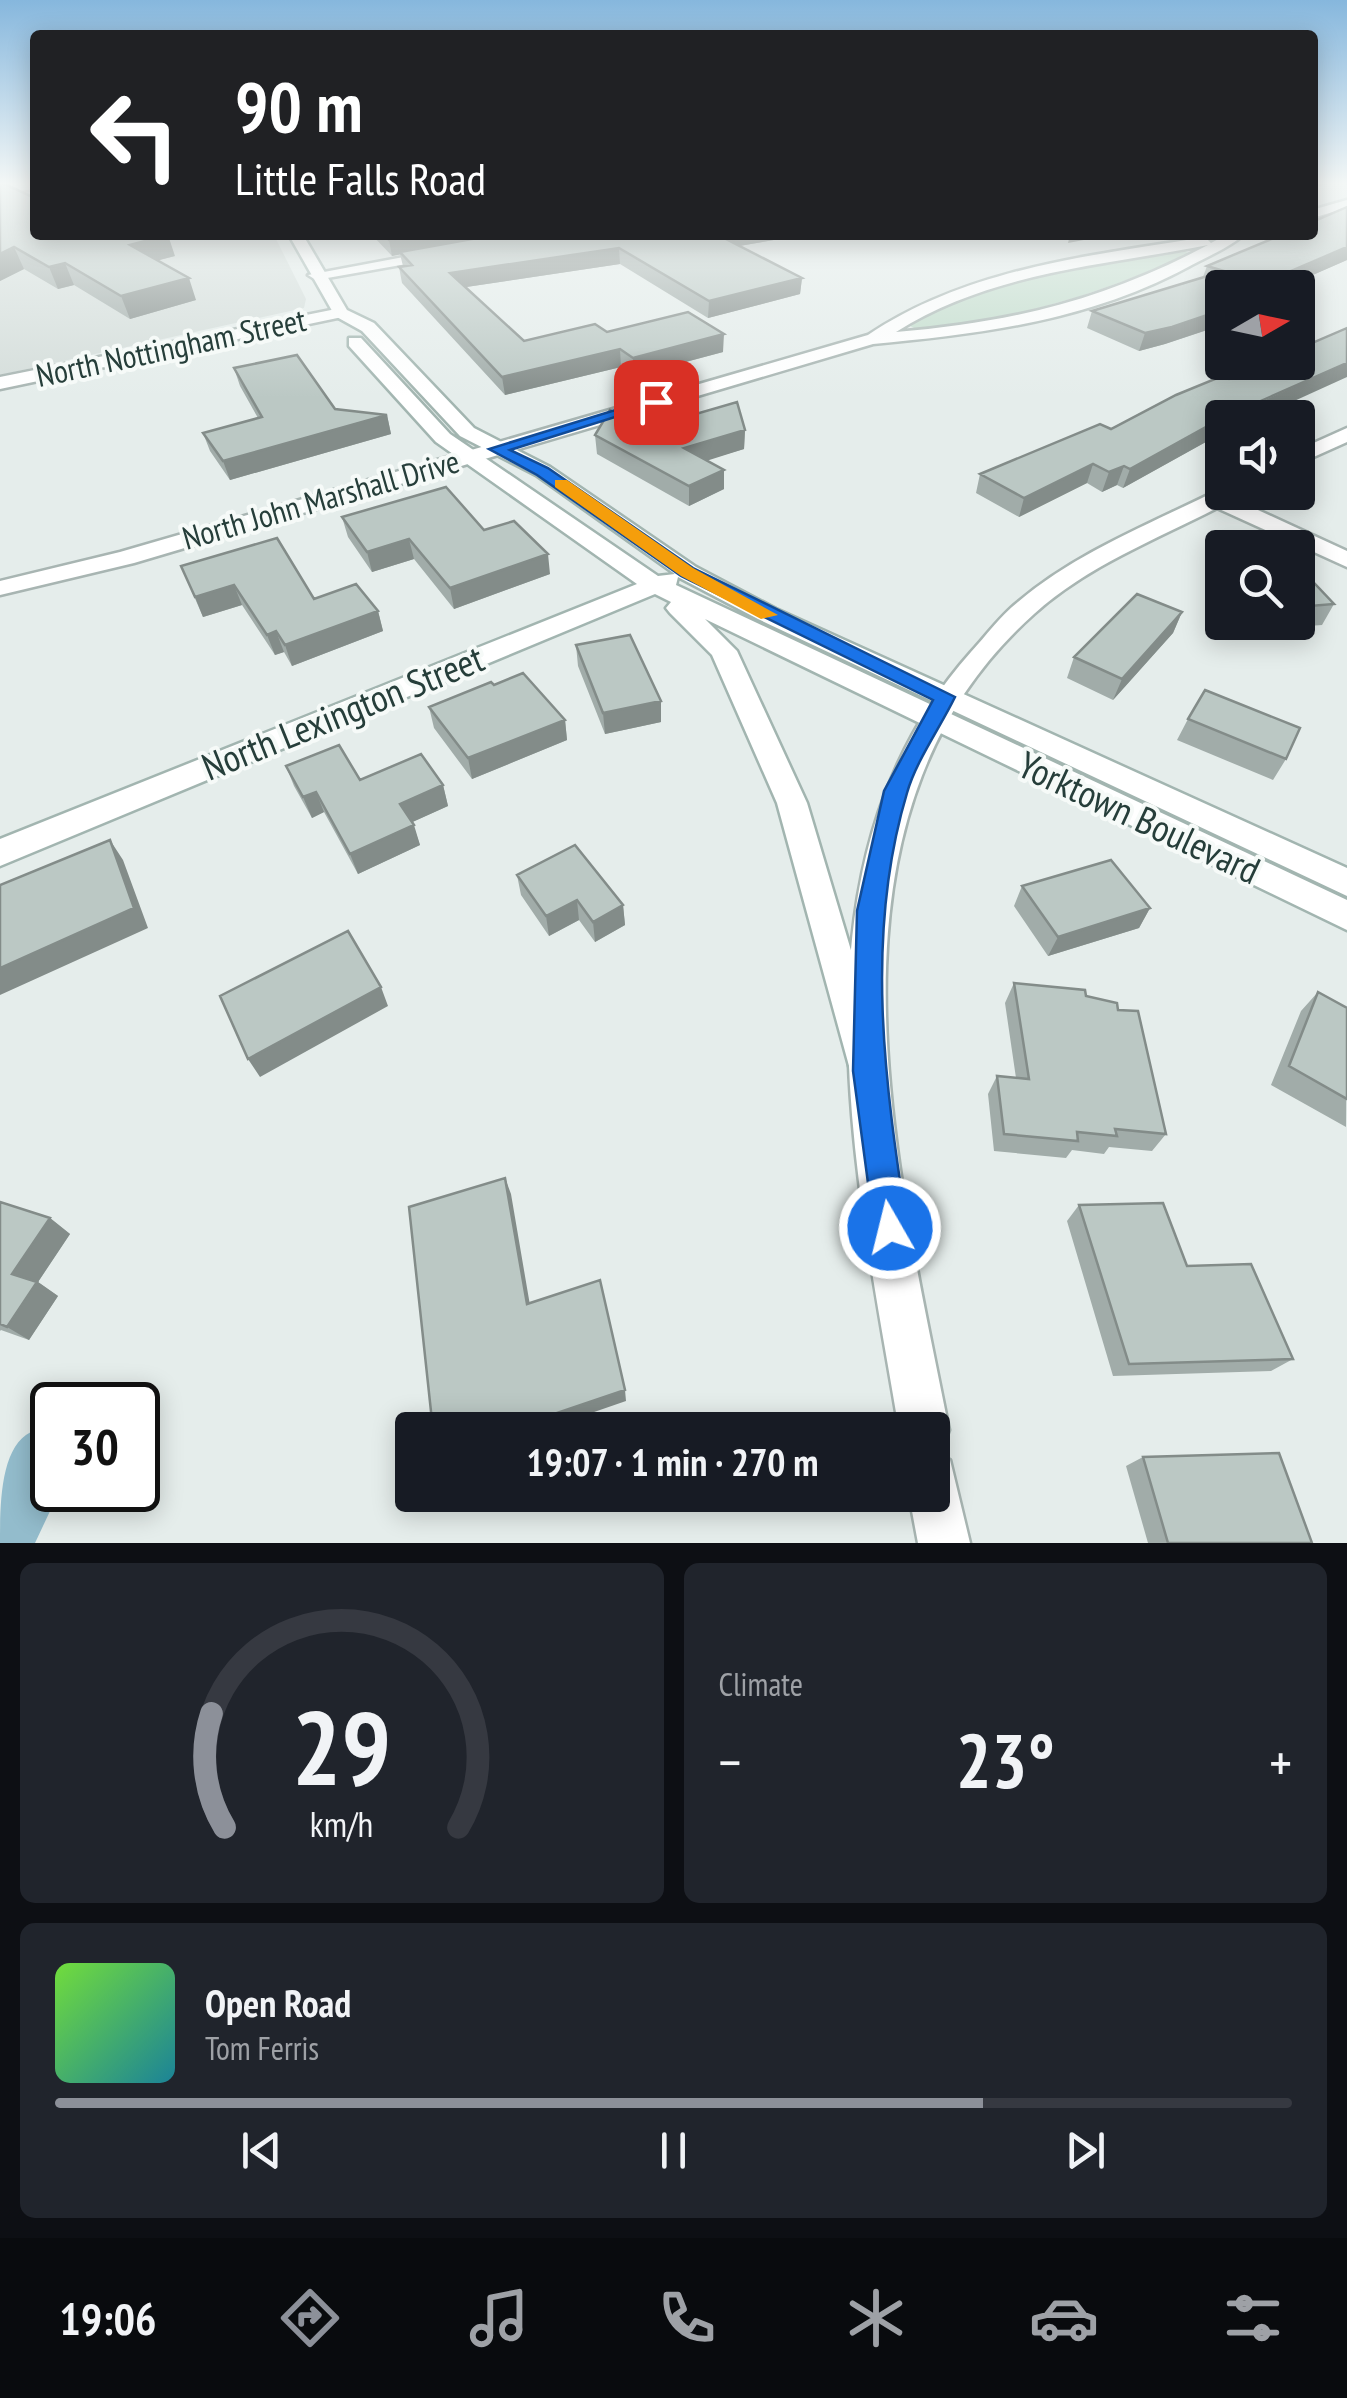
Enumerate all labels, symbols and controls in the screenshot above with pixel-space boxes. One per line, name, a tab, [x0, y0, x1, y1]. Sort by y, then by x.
text: 90 m	[235, 61, 363, 151]
icon: left	[70, 70, 200, 200]
text: Little Falls Road	[235, 149, 486, 207]
north arrow	[1205, 270, 1315, 380]
map controls	[1205, 270, 1315, 640]
street label: North Nottingham Street	[32, 298, 310, 396]
pin	[614, 360, 699, 445]
icon: arrive	[629, 375, 684, 430]
button: sound	[1205, 400, 1315, 510]
street label: North John Marshall Drive	[177, 439, 464, 559]
button: search	[1205, 530, 1315, 640]
street label: North Lexington Street	[194, 633, 491, 790]
street label: Yorktown Boulevard	[1011, 739, 1268, 894]
position arrow	[838, 1176, 942, 1280]
speed limit sign: 30	[30, 1382, 160, 1512]
text: 19:07 · 1 min · 270 m	[526, 1437, 819, 1486]
text: Climate	[719, 1663, 803, 1705]
text: 29	[292, 1679, 391, 1814]
text: 23°	[956, 1712, 1055, 1809]
text: −	[719, 1726, 741, 1797]
text: +	[1269, 1726, 1292, 1797]
text: km/h	[310, 1801, 373, 1847]
text: Open Road	[205, 1978, 351, 2027]
text: Tom Ferris	[205, 2027, 319, 2069]
icon: previous	[234, 2123, 289, 2178]
icon: pause	[646, 2123, 701, 2178]
icon: next	[1058, 2123, 1113, 2178]
icon: directions	[275, 2283, 345, 2353]
icon: music	[464, 2283, 534, 2353]
icon: phone	[652, 2283, 722, 2353]
icon: climate	[841, 2283, 911, 2353]
icon: car	[1029, 2283, 1099, 2353]
icon: filters	[1218, 2283, 1288, 2353]
text: 19:06	[59, 2289, 157, 2347]

